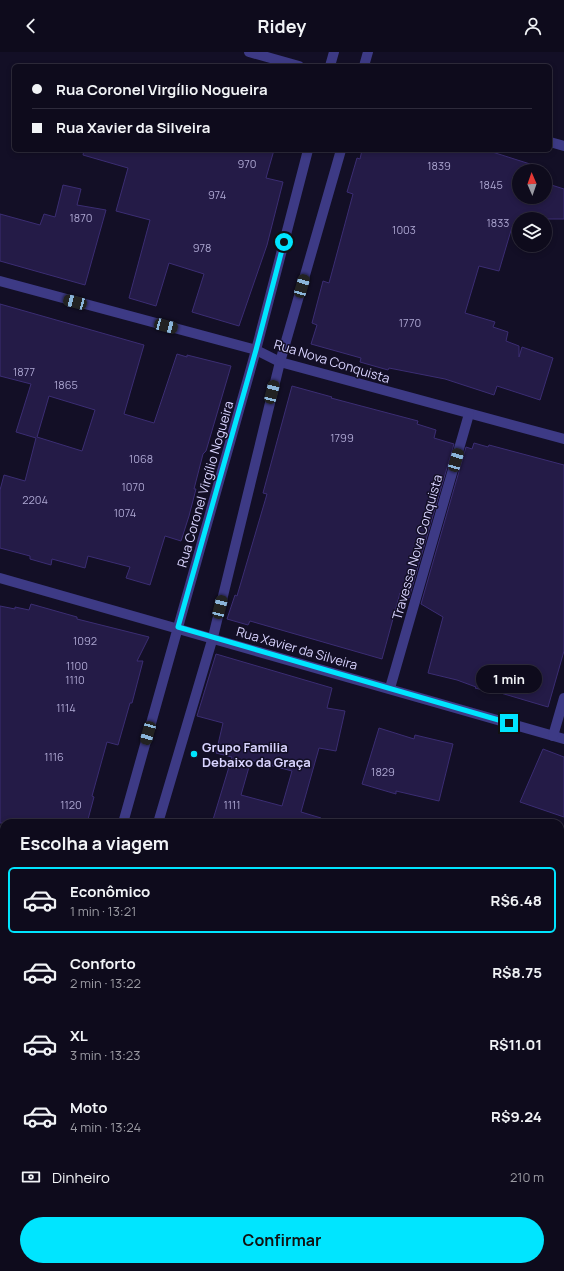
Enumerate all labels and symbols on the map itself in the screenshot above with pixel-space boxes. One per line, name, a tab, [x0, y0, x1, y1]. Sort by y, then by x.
house number: 970	[238, 156, 256, 171]
house number: 1839	[427, 158, 451, 173]
north arrow	[512, 164, 552, 204]
house number: 1845	[479, 177, 503, 192]
house number: 974	[208, 187, 226, 202]
house number: 1870	[70, 210, 92, 225]
house number: 1833	[487, 215, 509, 230]
house number: 1003	[392, 222, 416, 237]
route start	[275, 233, 293, 251]
house number: 978	[193, 240, 211, 255]
car	[293, 273, 311, 299]
car	[62, 293, 88, 311]
house number: 1770	[399, 315, 421, 330]
car	[153, 317, 179, 335]
street label: Rua Nova Conquista	[272, 335, 392, 387]
house number: 1877	[13, 364, 35, 379]
house number: 1865	[54, 377, 78, 392]
car	[263, 379, 281, 405]
street label: Rua Coronel Virgílio Nogueira	[173, 399, 237, 569]
house number: 1799	[330, 430, 354, 445]
car	[447, 447, 465, 473]
house number: 1068	[129, 451, 153, 466]
street label: Travessa Nova Conquista	[388, 472, 446, 622]
house number: 1070	[121, 479, 145, 494]
house number: 2204	[22, 492, 48, 507]
house number: 1074	[114, 505, 136, 520]
car	[211, 594, 229, 620]
street label: Rua Xavier da Silveira	[234, 622, 360, 674]
house number: 1092	[73, 633, 97, 648]
house number: 1100	[66, 658, 88, 673]
callout: 1 min	[476, 665, 542, 693]
house number: 1110	[65, 672, 85, 687]
house number: 1114	[56, 700, 76, 715]
route end	[500, 714, 518, 732]
car	[139, 720, 157, 746]
place label: Grupo Familia Debaixo da Graça	[202, 738, 311, 771]
house number: 1116	[44, 749, 64, 764]
marker: Grupo Familia Debaixo da Graça	[189, 749, 199, 759]
house number: 1829	[371, 764, 395, 779]
house number: 1120	[60, 797, 82, 812]
house number: 1111	[223, 797, 241, 812]

